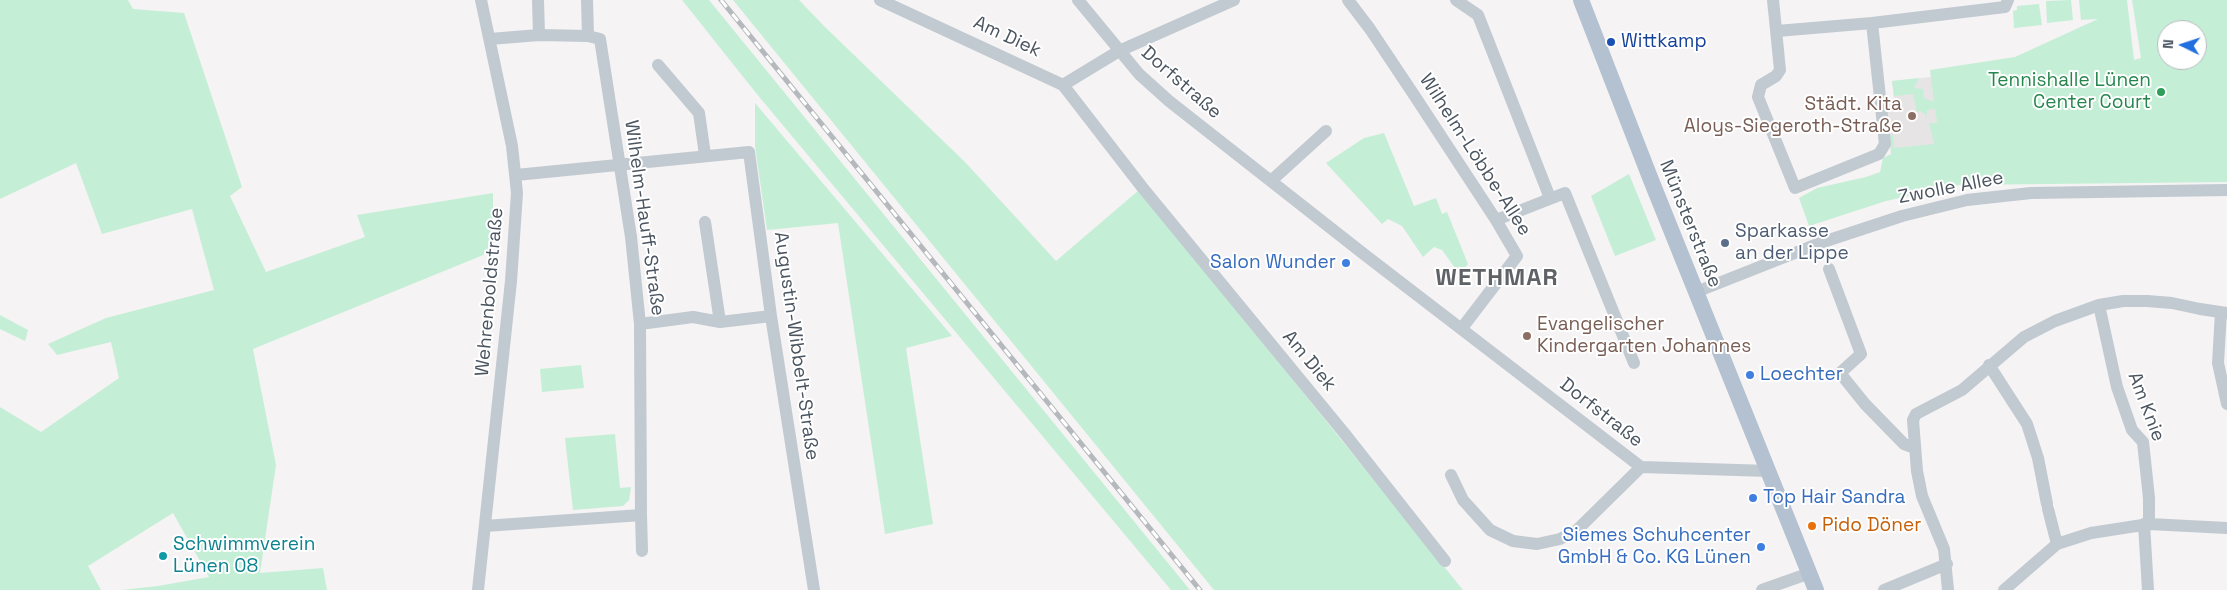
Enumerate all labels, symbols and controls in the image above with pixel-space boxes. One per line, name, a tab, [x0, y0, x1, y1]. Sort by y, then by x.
street label: Am Diek	[970, 11, 1044, 63]
north arrow	[2157, 20, 2207, 70]
place label: Wittkamp	[1621, 31, 1707, 53]
marker: Wittkamp	[1605, 36, 1617, 48]
text: N	[2159, 39, 2177, 49]
street label: Dorfstraße	[1136, 42, 1226, 124]
street label: Wilhelm-Löbbe-Allee	[1414, 70, 1536, 240]
place label: Tennishalle Lünen Center Court	[1988, 70, 2151, 114]
marker: Tennishalle Lünen Center Court	[2155, 86, 2167, 98]
place label: Städt. Kita Aloys-Siegeroth-Straße	[1684, 94, 1902, 138]
marker: Städt. Kita Aloys-Siegeroth-Straße	[1906, 110, 1918, 122]
street label: Wilhelm-Hauff-Straße	[619, 119, 669, 317]
street label: Münsterstraße	[1654, 157, 1726, 291]
street label: Zwolle Allee	[1896, 167, 2006, 209]
street label: Wehrenboldstraße	[471, 207, 509, 377]
place label: Sparkasse an der Lippe	[1735, 221, 1849, 265]
street label: Augustin-Wibbelt-Straße	[769, 230, 823, 462]
marker: Sparkasse an der Lippe	[1719, 237, 1731, 249]
place label: Salon Wunder	[1210, 252, 1336, 274]
marker: Salon Wunder	[1340, 257, 1352, 269]
district label: WETHMAR	[1434, 264, 1560, 292]
place label: Evangelischer Kindergarten Johannes	[1537, 314, 1751, 358]
street label: Am Diek	[1277, 326, 1341, 396]
marker: Evangelischer Kindergarten Johannes	[1521, 330, 1533, 342]
place label: Loechter	[1760, 364, 1843, 386]
marker: Loechter	[1744, 369, 1756, 381]
street label: Am Knie	[2122, 369, 2170, 445]
street label: Dorfstraße	[1555, 373, 1647, 453]
place label: Top Hair Sandra	[1763, 487, 1905, 509]
marker: Top Hair Sandra	[1747, 492, 1759, 504]
place label: Pido Döner	[1822, 515, 1921, 537]
marker: Pido Döner	[1806, 520, 1818, 532]
place label: Siemes Schuhcenter GmbH & Co. KG Lünen	[1558, 525, 1751, 569]
place label: Schwimmverein Lünen 08	[173, 534, 315, 578]
marker: Siemes Schuhcenter GmbH & Co. KG Lünen	[1755, 541, 1767, 553]
marker: Schwimmverein Lünen 08	[157, 550, 169, 562]

